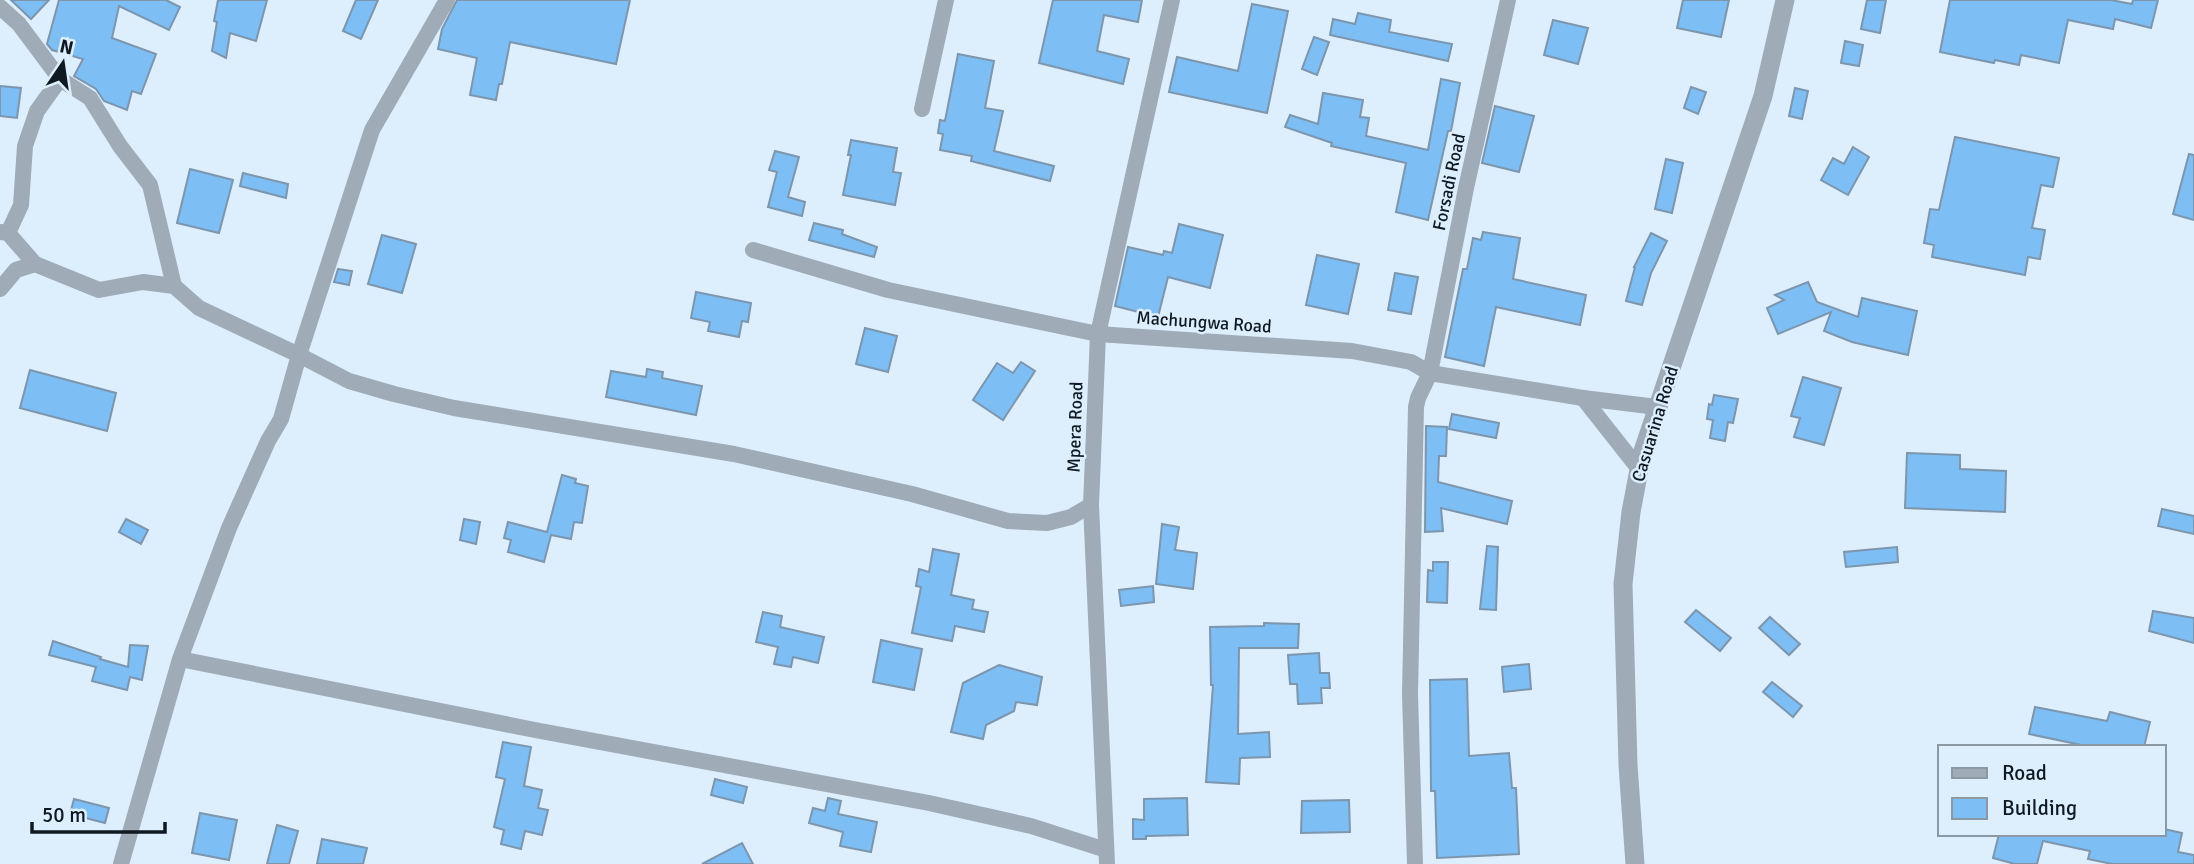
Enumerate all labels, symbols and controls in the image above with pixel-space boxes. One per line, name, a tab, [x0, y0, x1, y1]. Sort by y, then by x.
north arrow	[28, 28, 98, 98]
text: N	[57, 34, 76, 61]
street label: Forsadi Road	[1428, 131, 1470, 233]
street label: Machungwa Road	[1136, 306, 1272, 338]
street label: Casuarina Road	[1627, 363, 1683, 485]
street label: Mpera Road	[1062, 381, 1088, 473]
legend	[1938, 745, 2166, 836]
text: Road	[2002, 760, 2047, 786]
scale bar	[32, 790, 164, 834]
text: Building	[2002, 795, 2077, 821]
text: 50 m	[42, 802, 86, 828]

